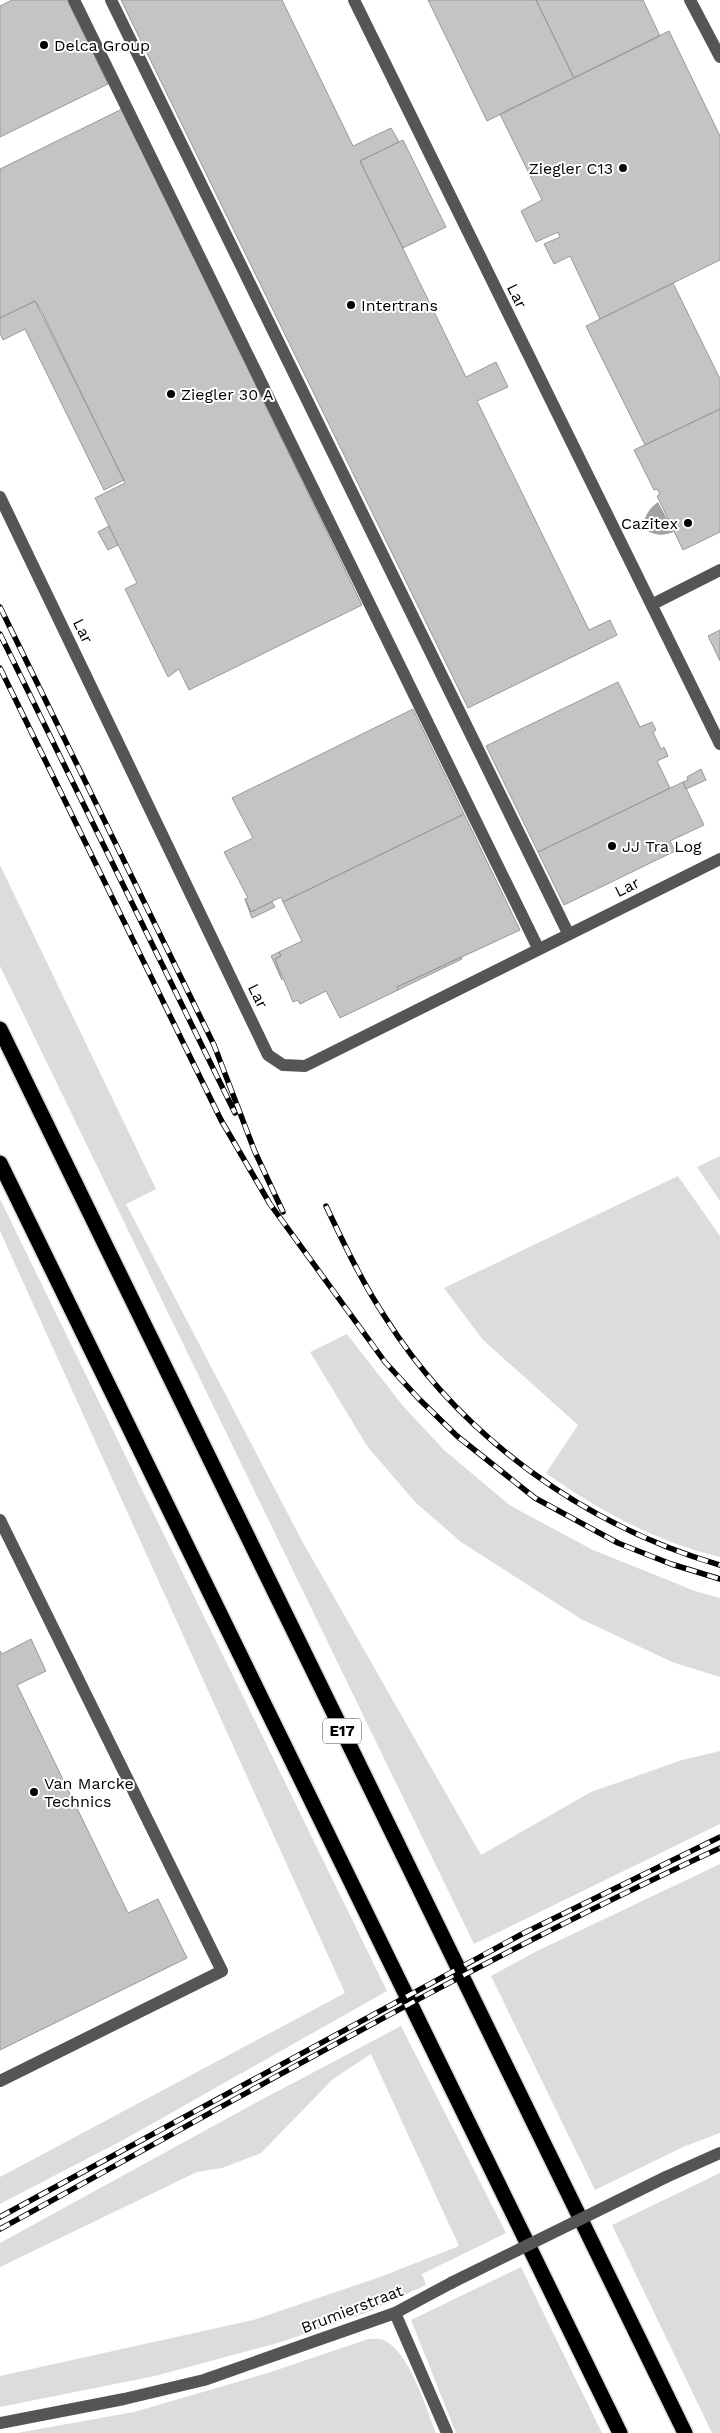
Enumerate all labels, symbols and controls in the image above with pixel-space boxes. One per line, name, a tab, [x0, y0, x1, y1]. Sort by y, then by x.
place label: Delca Group	[54, 36, 150, 55]
marker: Delca Group	[38, 39, 50, 51]
place label: Ziegler C13	[529, 159, 613, 178]
marker: Ziegler C13	[617, 162, 629, 174]
street label: Lar	[503, 281, 531, 312]
place label: Intertrans	[361, 296, 438, 315]
marker: Intertrans	[345, 299, 357, 311]
place label: Ziegler 30 A	[181, 385, 274, 404]
marker: Ziegler 30 A	[165, 388, 177, 400]
place label: Cazitex	[621, 514, 678, 533]
marker: Cazitex	[682, 517, 694, 529]
street label: Lar	[69, 616, 97, 647]
place label: JJ Tra Log	[622, 837, 702, 856]
marker: JJ Tra Log	[606, 840, 618, 852]
street label: Lar	[611, 873, 643, 901]
street label: Lar	[244, 981, 272, 1012]
road number: E17	[323, 1718, 361, 1744]
place label: Van Marcke Technics	[44, 1774, 134, 1811]
marker: Van Marcke Technics	[28, 1786, 40, 1798]
street label: Brumierstraat	[298, 2281, 406, 2337]

